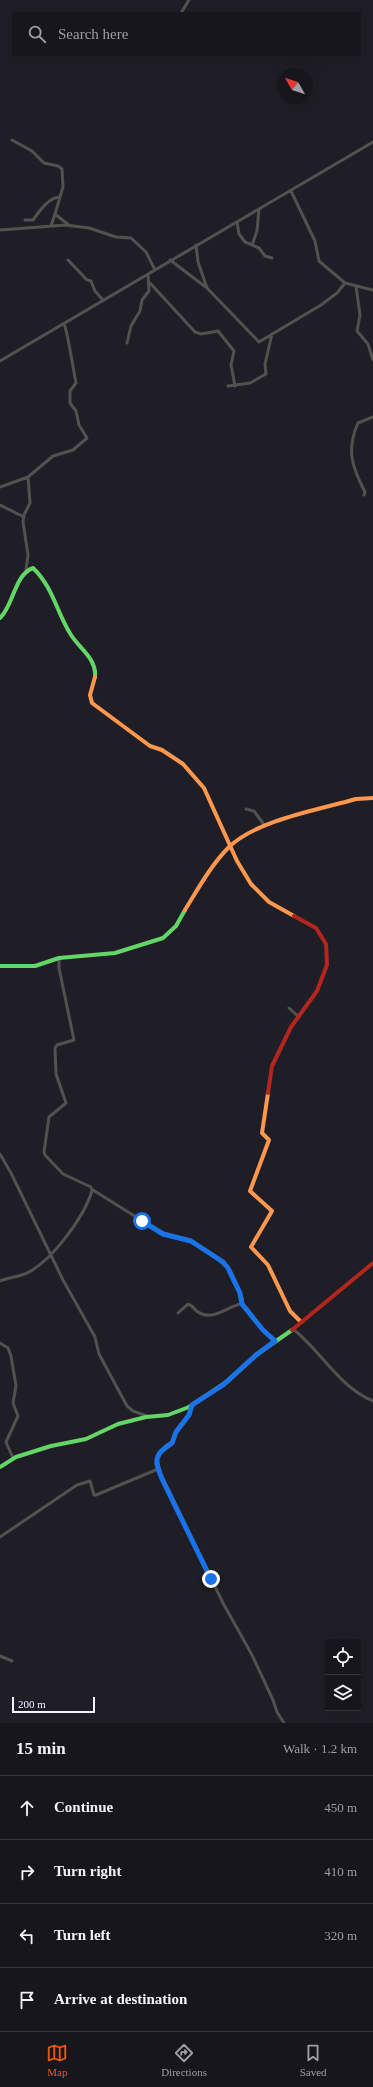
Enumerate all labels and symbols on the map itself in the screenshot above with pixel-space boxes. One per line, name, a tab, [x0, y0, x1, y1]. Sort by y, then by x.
north arrow	[277, 68, 313, 104]
route start	[133, 1212, 151, 1230]
route end	[202, 1570, 220, 1588]
scale bar	[12, 1695, 95, 1714]

